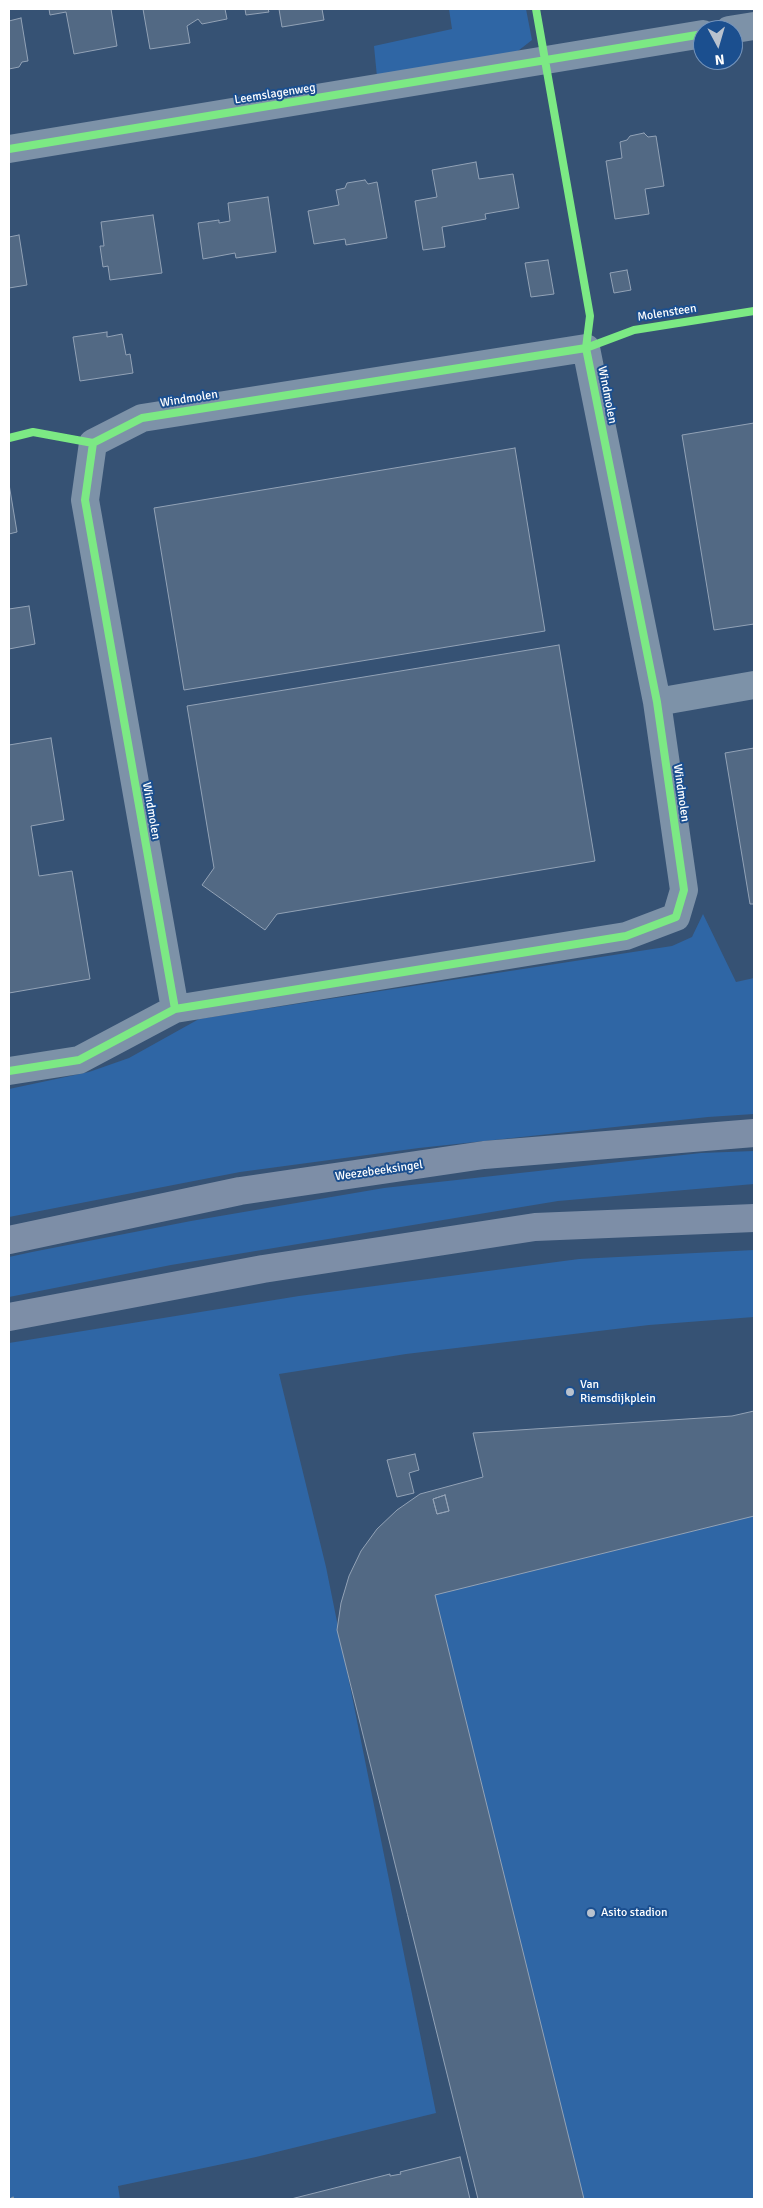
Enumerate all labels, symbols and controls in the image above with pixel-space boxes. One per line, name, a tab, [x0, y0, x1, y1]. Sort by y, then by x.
north arrow	[693, 20, 743, 70]
text: N	[714, 50, 725, 68]
street label: Leemslagenweg	[233, 80, 317, 108]
street label: Molensteen	[636, 301, 698, 325]
street label: Windmolen	[594, 365, 620, 425]
street label: Windmolen	[159, 387, 219, 411]
street label: Windmolen	[670, 763, 692, 823]
street label: Windmolen	[139, 781, 163, 841]
street label: Weezebeeksingel	[334, 1158, 424, 1184]
place label: Van Riemsdijkplein	[580, 1378, 656, 1406]
marker: Van Riemsdijkplein	[564, 1386, 576, 1398]
place label: Asito stadion	[601, 1906, 668, 1920]
marker: Asito stadion	[585, 1907, 597, 1919]

